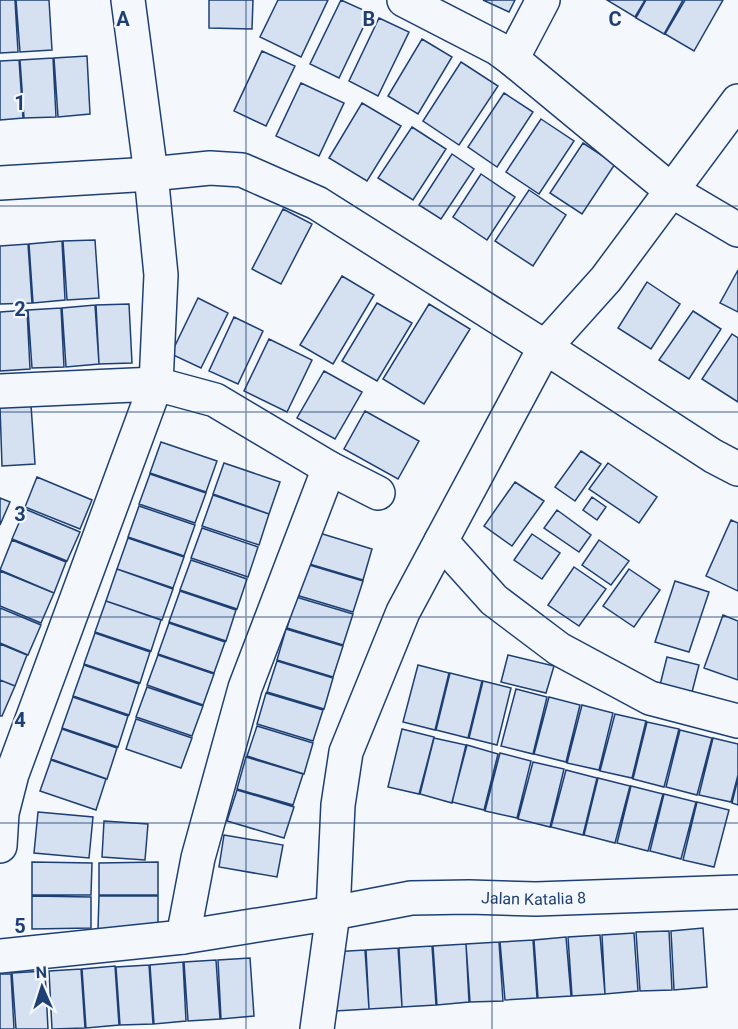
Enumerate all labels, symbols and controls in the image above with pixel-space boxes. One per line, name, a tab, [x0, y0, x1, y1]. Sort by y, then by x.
text: A	[116, 7, 130, 31]
text: B	[363, 7, 375, 31]
text: C	[608, 7, 622, 31]
text: 1	[14, 91, 26, 115]
text: 2	[14, 297, 26, 321]
text: 3	[14, 502, 26, 526]
text: 4	[14, 708, 26, 732]
street label: Jalan Katalia 8	[481, 888, 586, 909]
text: 5	[14, 914, 26, 938]
north arrow	[12, 957, 72, 1017]
text: N	[35, 963, 47, 982]

